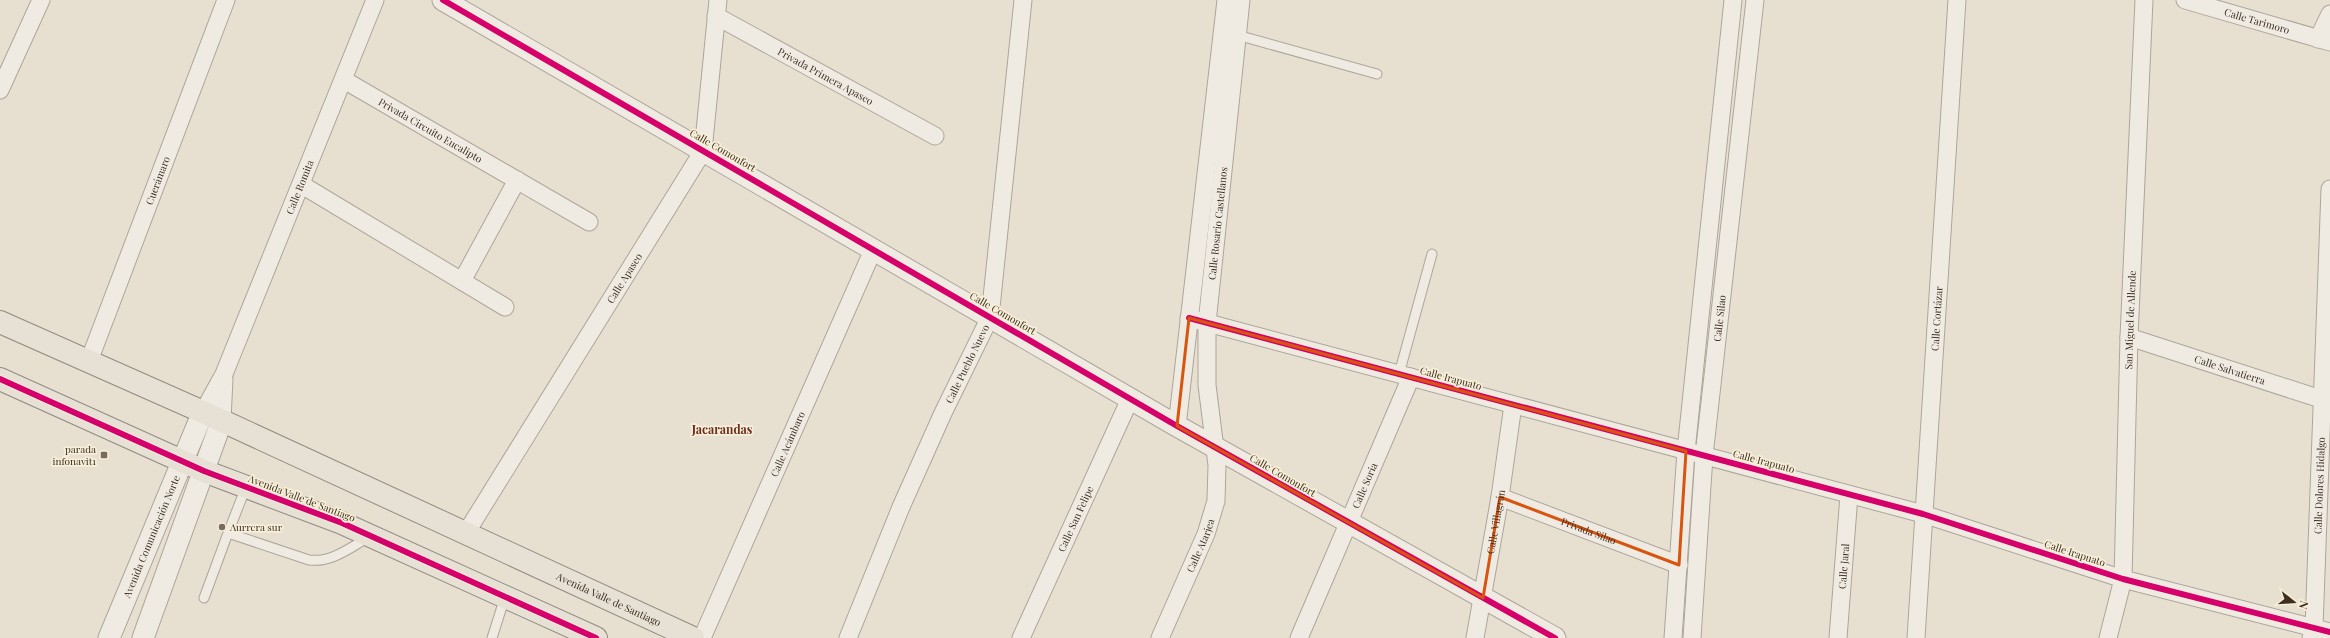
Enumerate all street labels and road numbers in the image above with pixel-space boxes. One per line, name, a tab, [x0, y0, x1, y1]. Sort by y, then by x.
street label: Calle Tarimoro	[2223, 5, 2292, 37]
street label: Privada Primera Apaseo	[775, 44, 876, 108]
street label: Privada Circuito Eucalipto	[376, 95, 485, 166]
street label: Calle Comonfort	[687, 125, 759, 175]
street label: Cuerámaro	[142, 154, 173, 207]
street label: Calle Romita	[282, 158, 317, 216]
street label: Calle Rosario Castellanos	[1205, 166, 1230, 281]
street label: Calle Apaseo	[603, 250, 645, 306]
street label: San Miguel de Allende	[2121, 270, 2139, 370]
street label: Calle Cortázar	[1927, 285, 1946, 351]
street label: Calle Comonfort	[967, 288, 1039, 338]
street label: Calle Silao	[1710, 294, 1729, 342]
street label: Calle Pueblo Nuevo	[942, 322, 993, 406]
street label: Calle Salvatierra	[2193, 352, 2267, 388]
street label: Calle Irapuato	[1419, 363, 1484, 393]
street label: Calle Acámbaro	[767, 409, 808, 479]
street label: Calle Dolores Hidalgo	[2310, 436, 2328, 534]
street label: Calle Irapuato	[1732, 446, 1797, 476]
street label: Calle Comonfort	[1247, 450, 1319, 500]
street label: Calle Soria	[1348, 460, 1380, 510]
street label: Avenida Valle de Santiago	[246, 471, 358, 525]
street label: Avenida Comunicación Norte	[119, 473, 183, 601]
street label: Calle San Felipe	[1054, 484, 1096, 554]
street label: Calle Villagrán	[1483, 489, 1508, 555]
street label: Privada Silao	[1559, 514, 1619, 548]
street label: Calle Atarjea	[1183, 517, 1217, 574]
street label: Calle Irapuato	[2043, 537, 2108, 570]
street label: Calle Jaral	[1835, 543, 1852, 589]
street label: Avenida Valle de Santiago	[553, 569, 664, 630]

